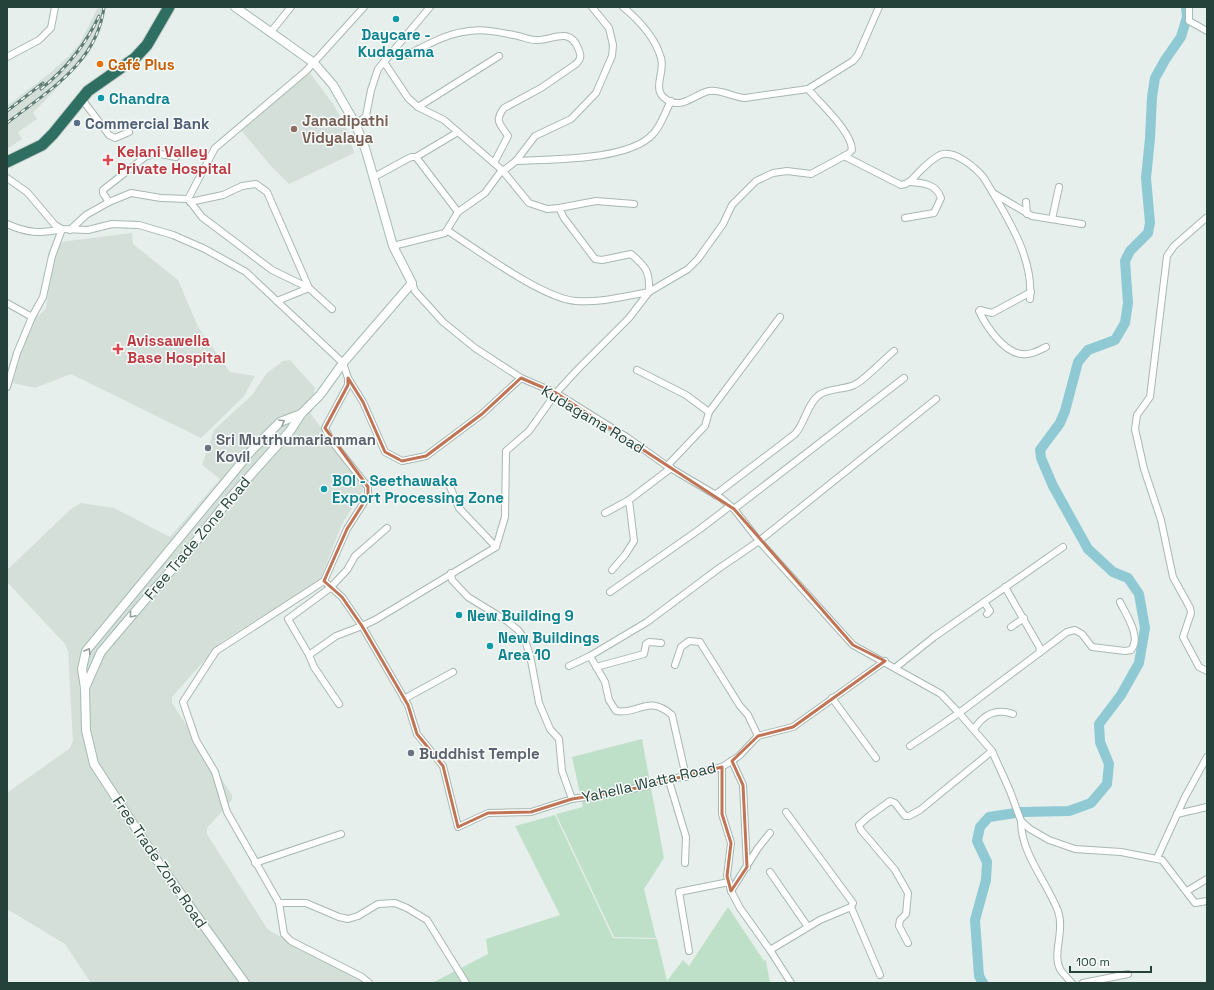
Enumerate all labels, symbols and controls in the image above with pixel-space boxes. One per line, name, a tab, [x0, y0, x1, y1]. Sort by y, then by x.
marker: Daycare - Kudagama	[391, 14, 401, 24]
place label: Daycare - Kudagama	[358, 25, 434, 61]
place label: Café Plus	[108, 55, 175, 74]
marker: Café Plus	[95, 59, 105, 69]
place label: Chandra	[109, 89, 170, 108]
marker: Chandra	[96, 93, 106, 103]
place label: Janadipathi Vidyalaya	[302, 111, 388, 147]
place label: Commercial Bank	[85, 114, 210, 133]
marker: Commercial Bank	[72, 118, 82, 128]
marker: Janadipathi Vidyalaya	[289, 124, 299, 134]
place label: Kelani Valley Private Hospital	[117, 142, 231, 178]
marker: Kelani Valley Private Hospital	[102, 154, 114, 166]
place label: Avissawella Base Hospital	[127, 331, 226, 367]
marker: Avissawella Base Hospital	[112, 343, 124, 355]
street label: Kudagama Road	[538, 381, 648, 457]
one-way arrow	[278, 420, 285, 427]
place label: Sri Mutrhumariamman Kovil	[216, 430, 376, 466]
marker: Sri Mutrhumariamman Kovil	[203, 443, 213, 453]
place label: BOI - Seethawaka Export Processing Zone	[332, 471, 504, 507]
street label: Free Trade Zone Road	[140, 473, 254, 603]
marker: BOI - Seethawaka Export Processing Zone	[319, 484, 329, 494]
place label: New Building 9	[467, 606, 574, 625]
marker: New Building 9	[454, 610, 464, 620]
one-way arrow	[129, 611, 136, 618]
place label: New Buildings Area 10	[498, 628, 600, 664]
marker: New Buildings Area 10	[485, 641, 495, 651]
one-way arrow	[83, 648, 90, 655]
place label: Buddhist Temple	[419, 744, 540, 763]
marker: Buddhist Temple	[406, 748, 416, 758]
street label: Yahella Watta Road	[580, 757, 718, 807]
street label: Free Trade Zone Road	[109, 792, 211, 932]
scale bar	[1070, 948, 1151, 974]
text: 100 m	[1076, 954, 1110, 970]

